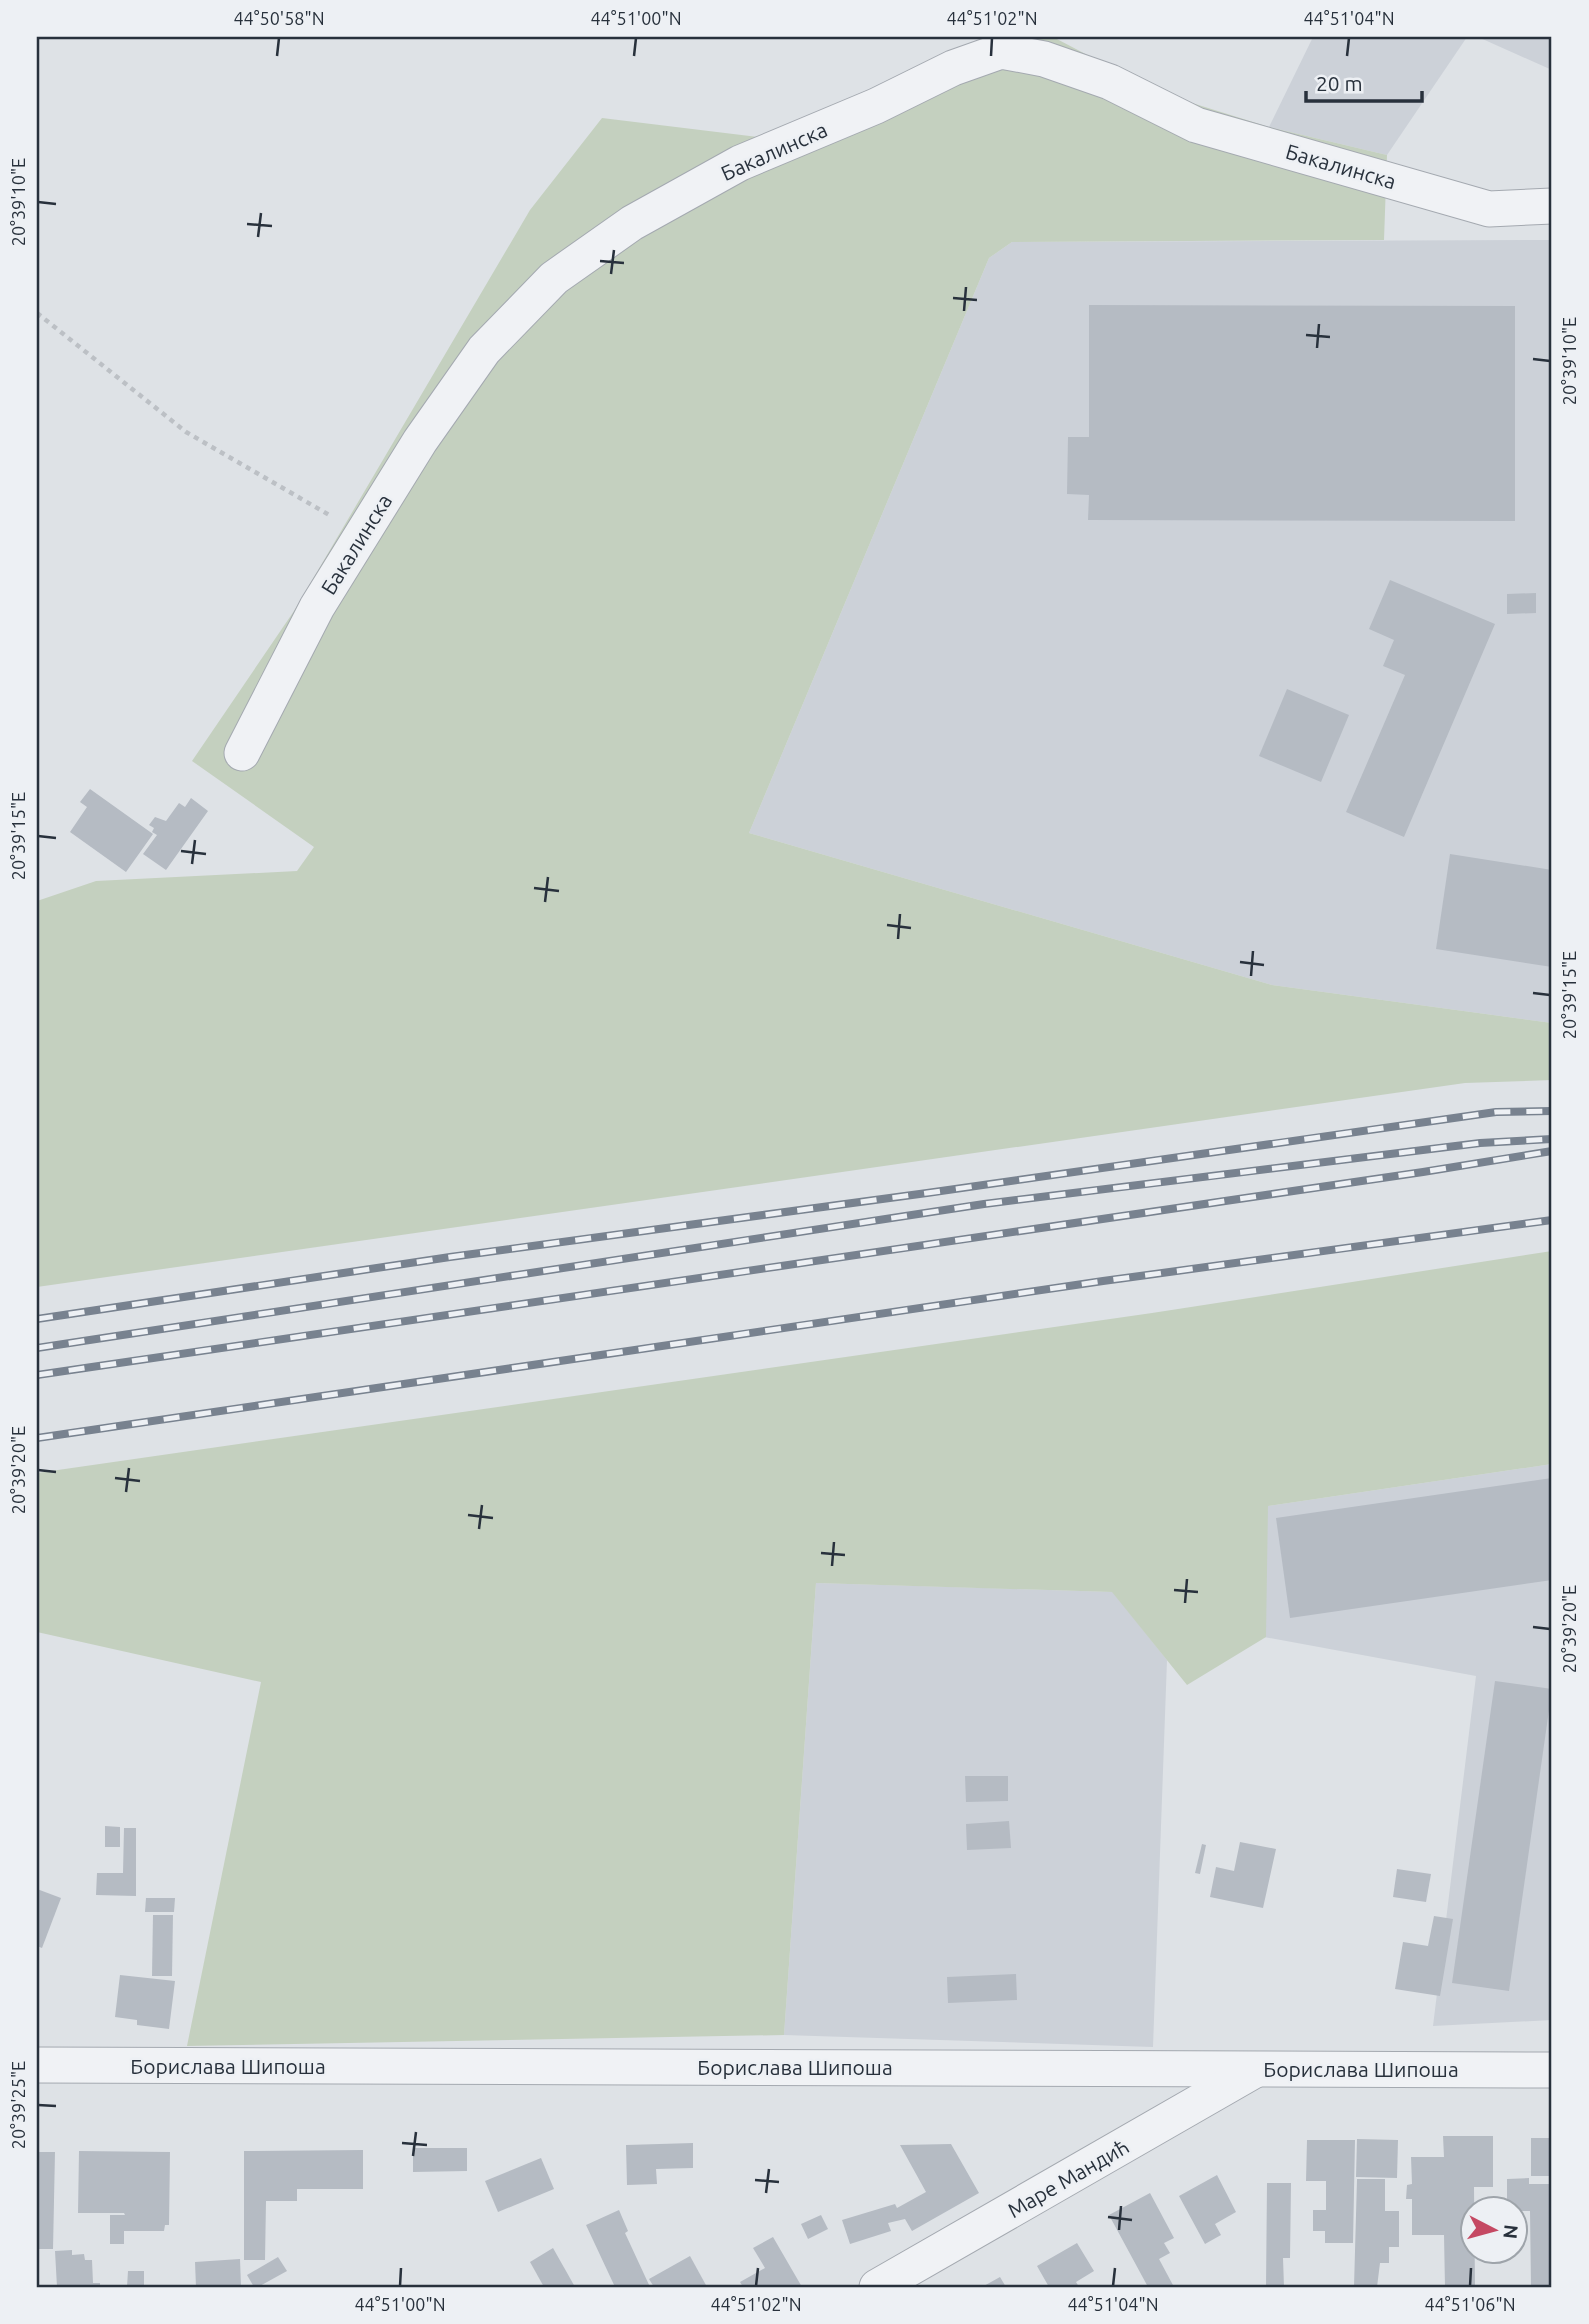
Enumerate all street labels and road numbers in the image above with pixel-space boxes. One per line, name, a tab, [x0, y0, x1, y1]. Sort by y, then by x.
street label: Бакалинска	[717, 117, 831, 185]
street label: Бакалинска	[1283, 139, 1399, 193]
street label: Бакалинска	[316, 489, 396, 599]
street label: Борислава Шипоша	[130, 2054, 326, 2078]
street label: Борислава Шипоша	[697, 2055, 893, 2079]
street label: Борислава Шипоша	[1263, 2057, 1459, 2081]
street label: Маре Мандић	[1003, 2134, 1133, 2222]

